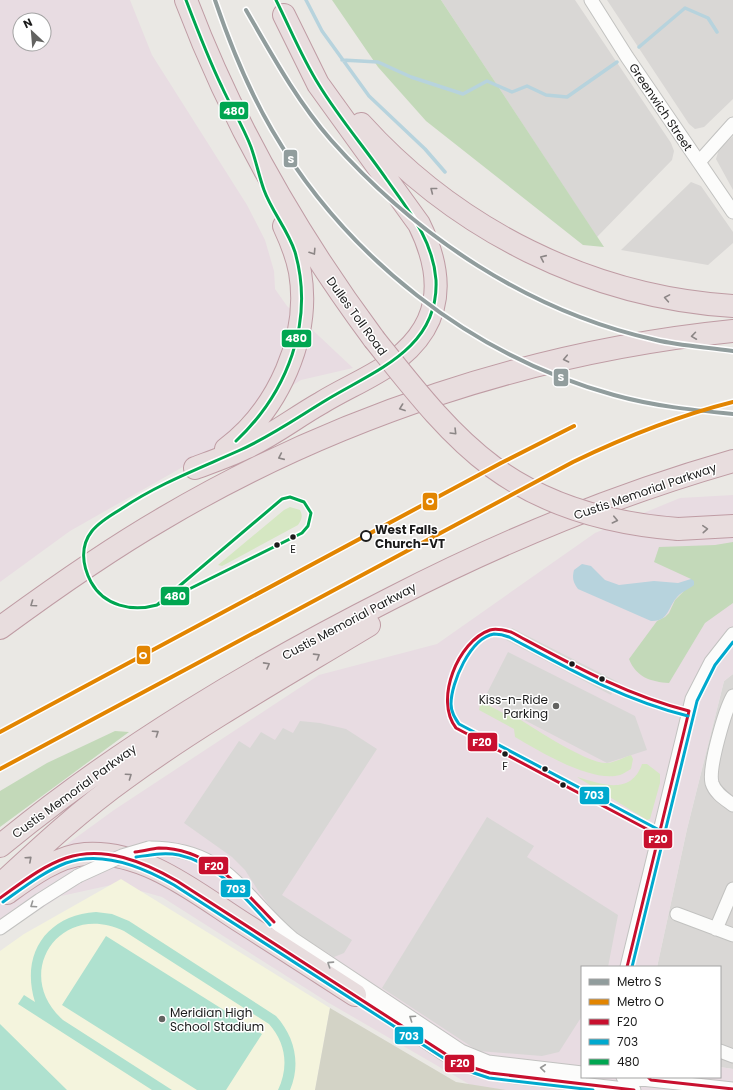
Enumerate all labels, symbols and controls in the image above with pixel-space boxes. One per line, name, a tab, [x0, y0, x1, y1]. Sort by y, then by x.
north arrow	[12, 12, 52, 52]
text: N	[20, 14, 35, 32]
street label: Greenwich Street	[625, 60, 697, 154]
line badge: 480	[219, 101, 249, 120]
text: 480	[223, 103, 245, 119]
line badge: S	[283, 149, 298, 168]
text: S	[288, 151, 295, 167]
one-way arrow	[431, 188, 438, 195]
one-way arrow	[308, 248, 316, 255]
one-way arrow	[540, 255, 547, 263]
street label: Dulles Toll Road	[323, 273, 391, 359]
one-way arrow	[664, 295, 670, 303]
line badge: 480	[281, 329, 312, 348]
text: 480	[285, 330, 307, 346]
one-way arrow	[691, 331, 697, 340]
one-way arrow	[563, 354, 570, 362]
line badge: S	[553, 368, 569, 387]
text: S	[558, 369, 565, 385]
one-way arrow	[398, 403, 405, 411]
one-way arrow	[449, 427, 457, 435]
one-way arrow	[278, 452, 285, 460]
street label: Custis Memorial Parkway	[571, 458, 719, 523]
line badge: O	[422, 492, 438, 511]
text: O	[426, 493, 435, 509]
one-way arrow	[611, 515, 618, 524]
place label: West Falls Church–VT	[375, 521, 445, 552]
one-way arrow	[702, 524, 708, 533]
marker: West Falls Church–VT	[360, 530, 372, 542]
marker: E	[288, 532, 298, 542]
unlabelled marker	[272, 540, 282, 550]
place label: E	[290, 541, 296, 557]
street label: Custis Memorial Parkway	[279, 578, 419, 664]
line badge: 480	[160, 586, 190, 606]
text: 480	[164, 588, 186, 604]
one-way arrow	[30, 599, 37, 607]
line badge: O	[136, 645, 151, 665]
text: O	[139, 647, 148, 663]
one-way arrow	[313, 654, 320, 661]
unlabelled marker	[567, 659, 577, 669]
one-way arrow	[263, 662, 270, 669]
unlabelled marker	[597, 674, 607, 684]
place label: Kiss-n-Ride Parking	[479, 691, 548, 722]
marker: Kiss-n-Ride Parking	[551, 701, 561, 711]
one-way arrow	[152, 730, 159, 738]
line badge: F20	[467, 732, 498, 752]
text: F20	[472, 734, 492, 750]
street label: Custis Memorial Parkway	[8, 740, 140, 842]
marker: F	[500, 749, 510, 759]
place label: F	[502, 758, 508, 774]
unlabelled marker	[540, 764, 550, 774]
one-way arrow	[124, 774, 131, 781]
unlabelled marker	[558, 780, 568, 790]
line badge: 703	[579, 786, 610, 805]
text: 703	[584, 787, 604, 803]
line badge: F20	[643, 829, 673, 849]
text: F20	[648, 831, 668, 847]
one-way arrow	[24, 856, 32, 864]
line badge: F20	[198, 856, 229, 875]
text: F20	[204, 858, 224, 874]
line badge: 703	[220, 879, 251, 898]
text: 703	[226, 881, 246, 897]
one-way arrow	[30, 900, 37, 908]
one-way arrow	[327, 961, 334, 968]
legend	[581, 966, 721, 1078]
text: Metro S	[617, 973, 662, 990]
text: Metro O	[617, 993, 664, 1010]
place label: Meridian High School Stadium	[170, 1004, 264, 1035]
text: F20	[617, 1013, 637, 1030]
marker: Meridian High School Stadium	[157, 1014, 167, 1024]
one-way arrow	[409, 1015, 416, 1023]
line badge: 703	[394, 1026, 424, 1045]
text: 703	[399, 1028, 419, 1044]
text: 703	[617, 1033, 638, 1050]
text: 480	[617, 1053, 640, 1070]
line badge: F20	[444, 1054, 475, 1073]
text: F20	[450, 1055, 470, 1071]
one-way arrow	[540, 1064, 546, 1073]

